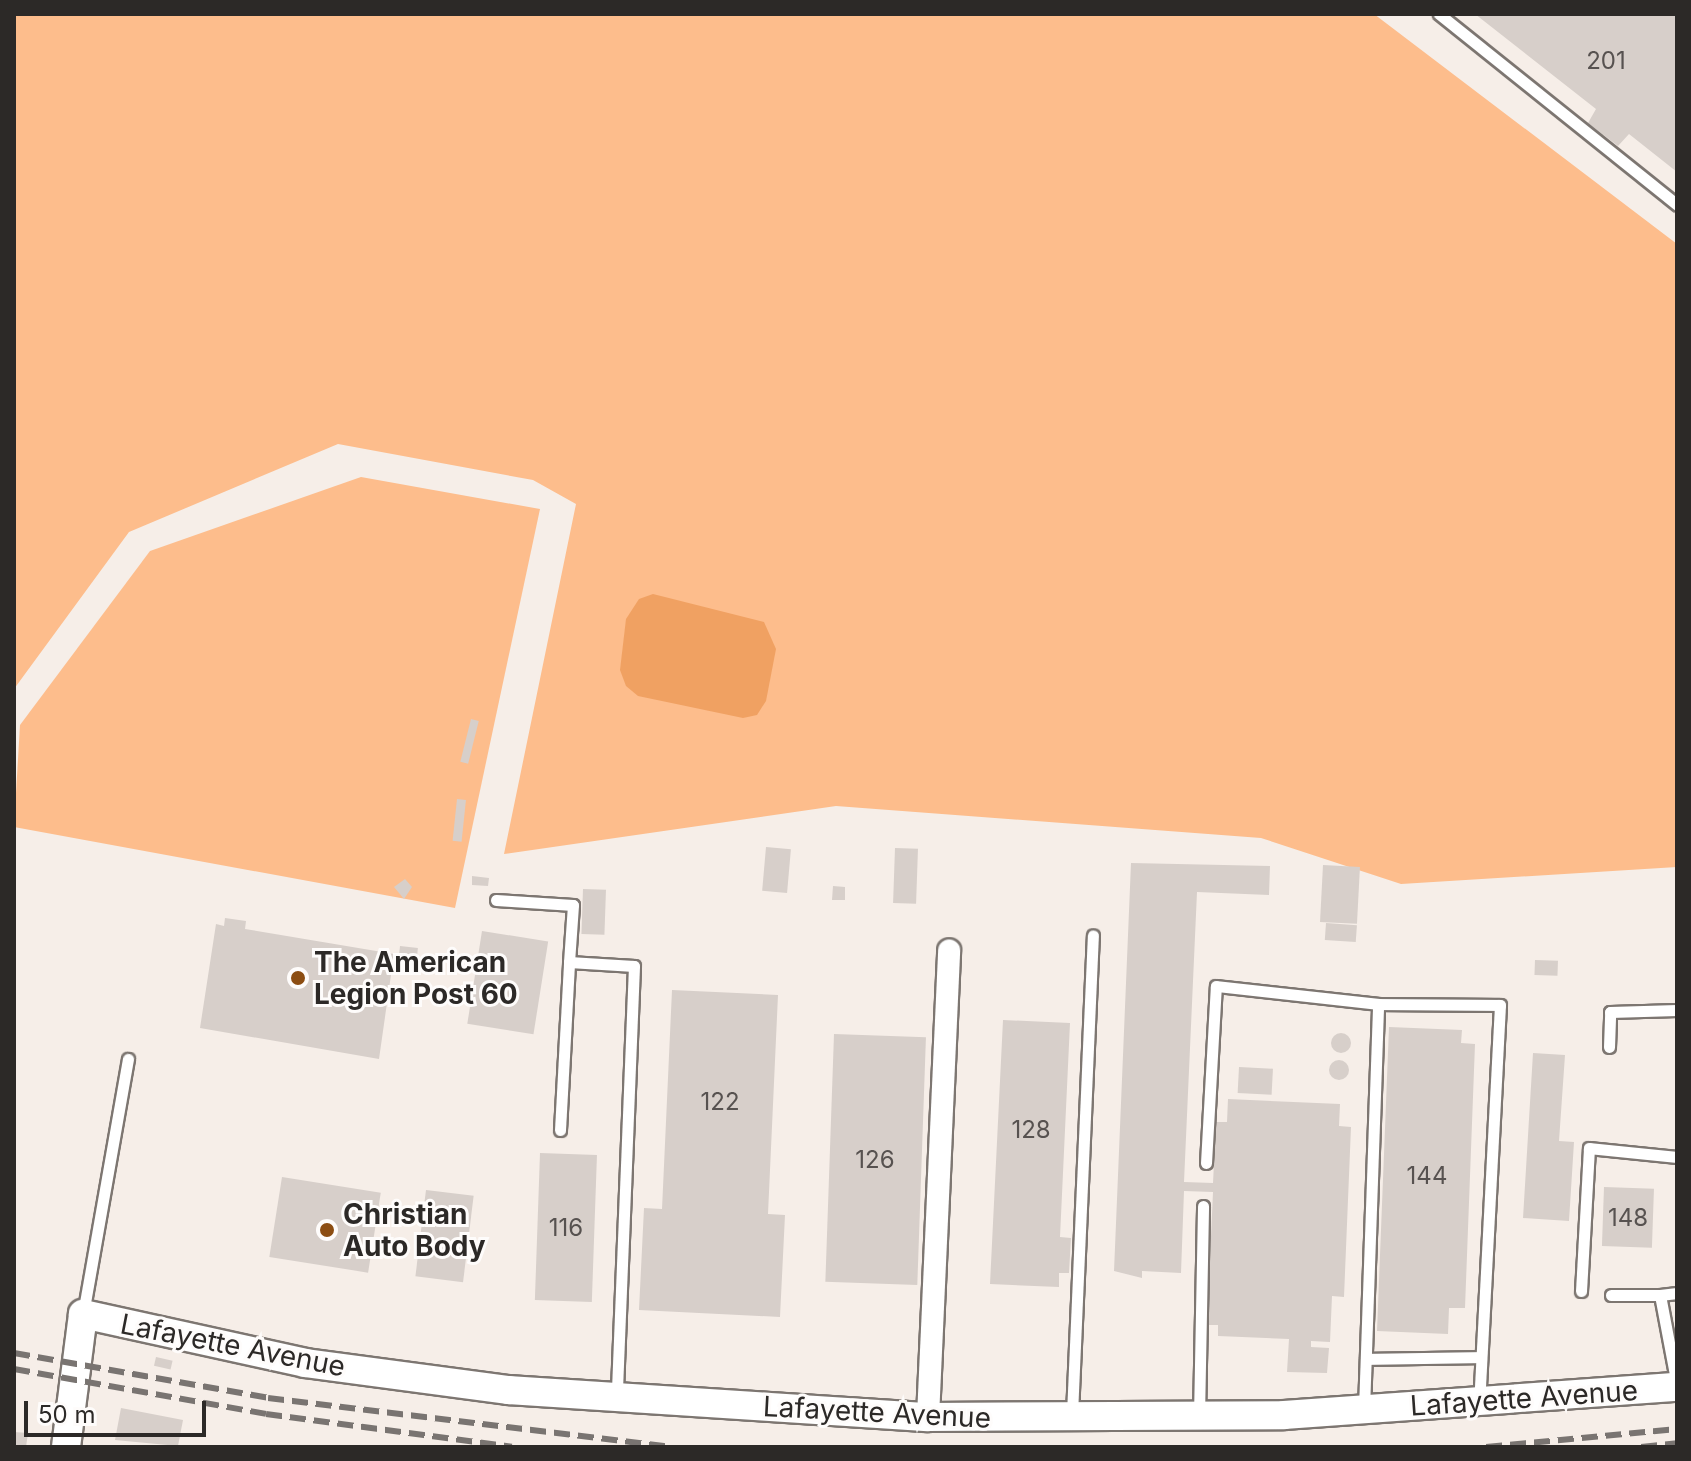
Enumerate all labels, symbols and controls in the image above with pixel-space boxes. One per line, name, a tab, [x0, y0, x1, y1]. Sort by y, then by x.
house number: 201	[1586, 47, 1626, 75]
place label: The American Legion Post 60	[314, 945, 518, 1011]
marker: The American Legion Post 60	[289, 969, 307, 987]
house number: 122	[700, 1088, 740, 1116]
house number: 128	[1011, 1116, 1051, 1144]
house number: 126	[855, 1146, 895, 1174]
house number: 144	[1407, 1162, 1447, 1190]
place label: Christian Auto Body	[343, 1197, 486, 1263]
house number: 148	[1608, 1204, 1648, 1232]
house number: 116	[549, 1214, 583, 1242]
marker: Christian Auto Body	[318, 1221, 336, 1239]
street label: Lafayette Avenue	[118, 1307, 348, 1383]
street label: Lafayette Avenue	[1409, 1373, 1639, 1423]
scale bar	[28, 1385, 210, 1435]
street label: Lafayette Avenue	[762, 1389, 992, 1435]
text: 50 m	[38, 1400, 96, 1429]

